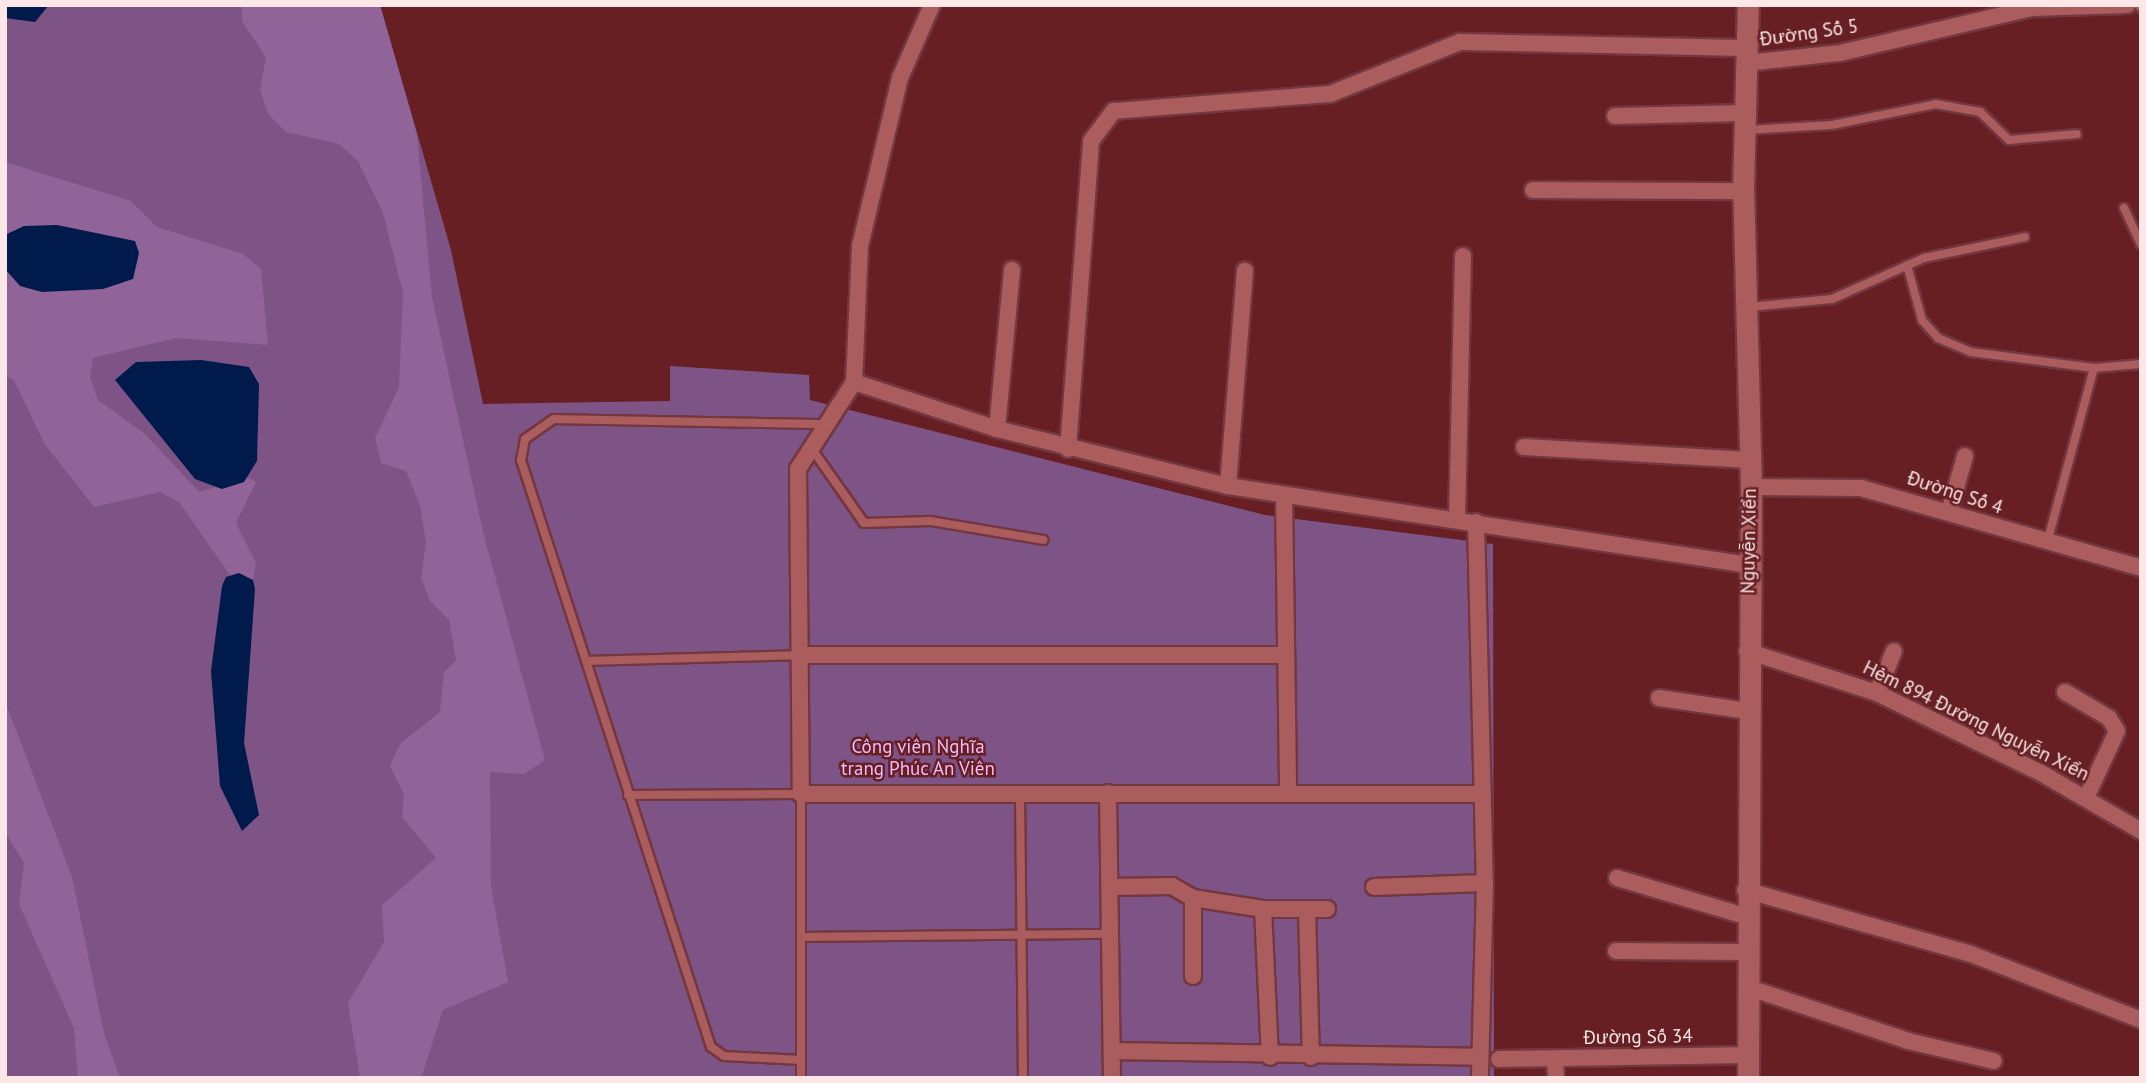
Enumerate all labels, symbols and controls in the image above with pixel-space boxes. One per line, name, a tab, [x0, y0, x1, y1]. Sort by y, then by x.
street label: Đường Số 5	[1758, 15, 1860, 51]
street label: Đường Số 4	[1904, 467, 2006, 519]
street label: Nguyễn Xiển	[1737, 488, 1761, 594]
street label: Hẻm 894 Đường Nguyễn Xiển	[1859, 656, 2093, 786]
park label: Công viên Nghĩa trang Phúc An Viên	[840, 736, 996, 780]
street label: Đường Số 34	[1583, 1025, 1693, 1049]

